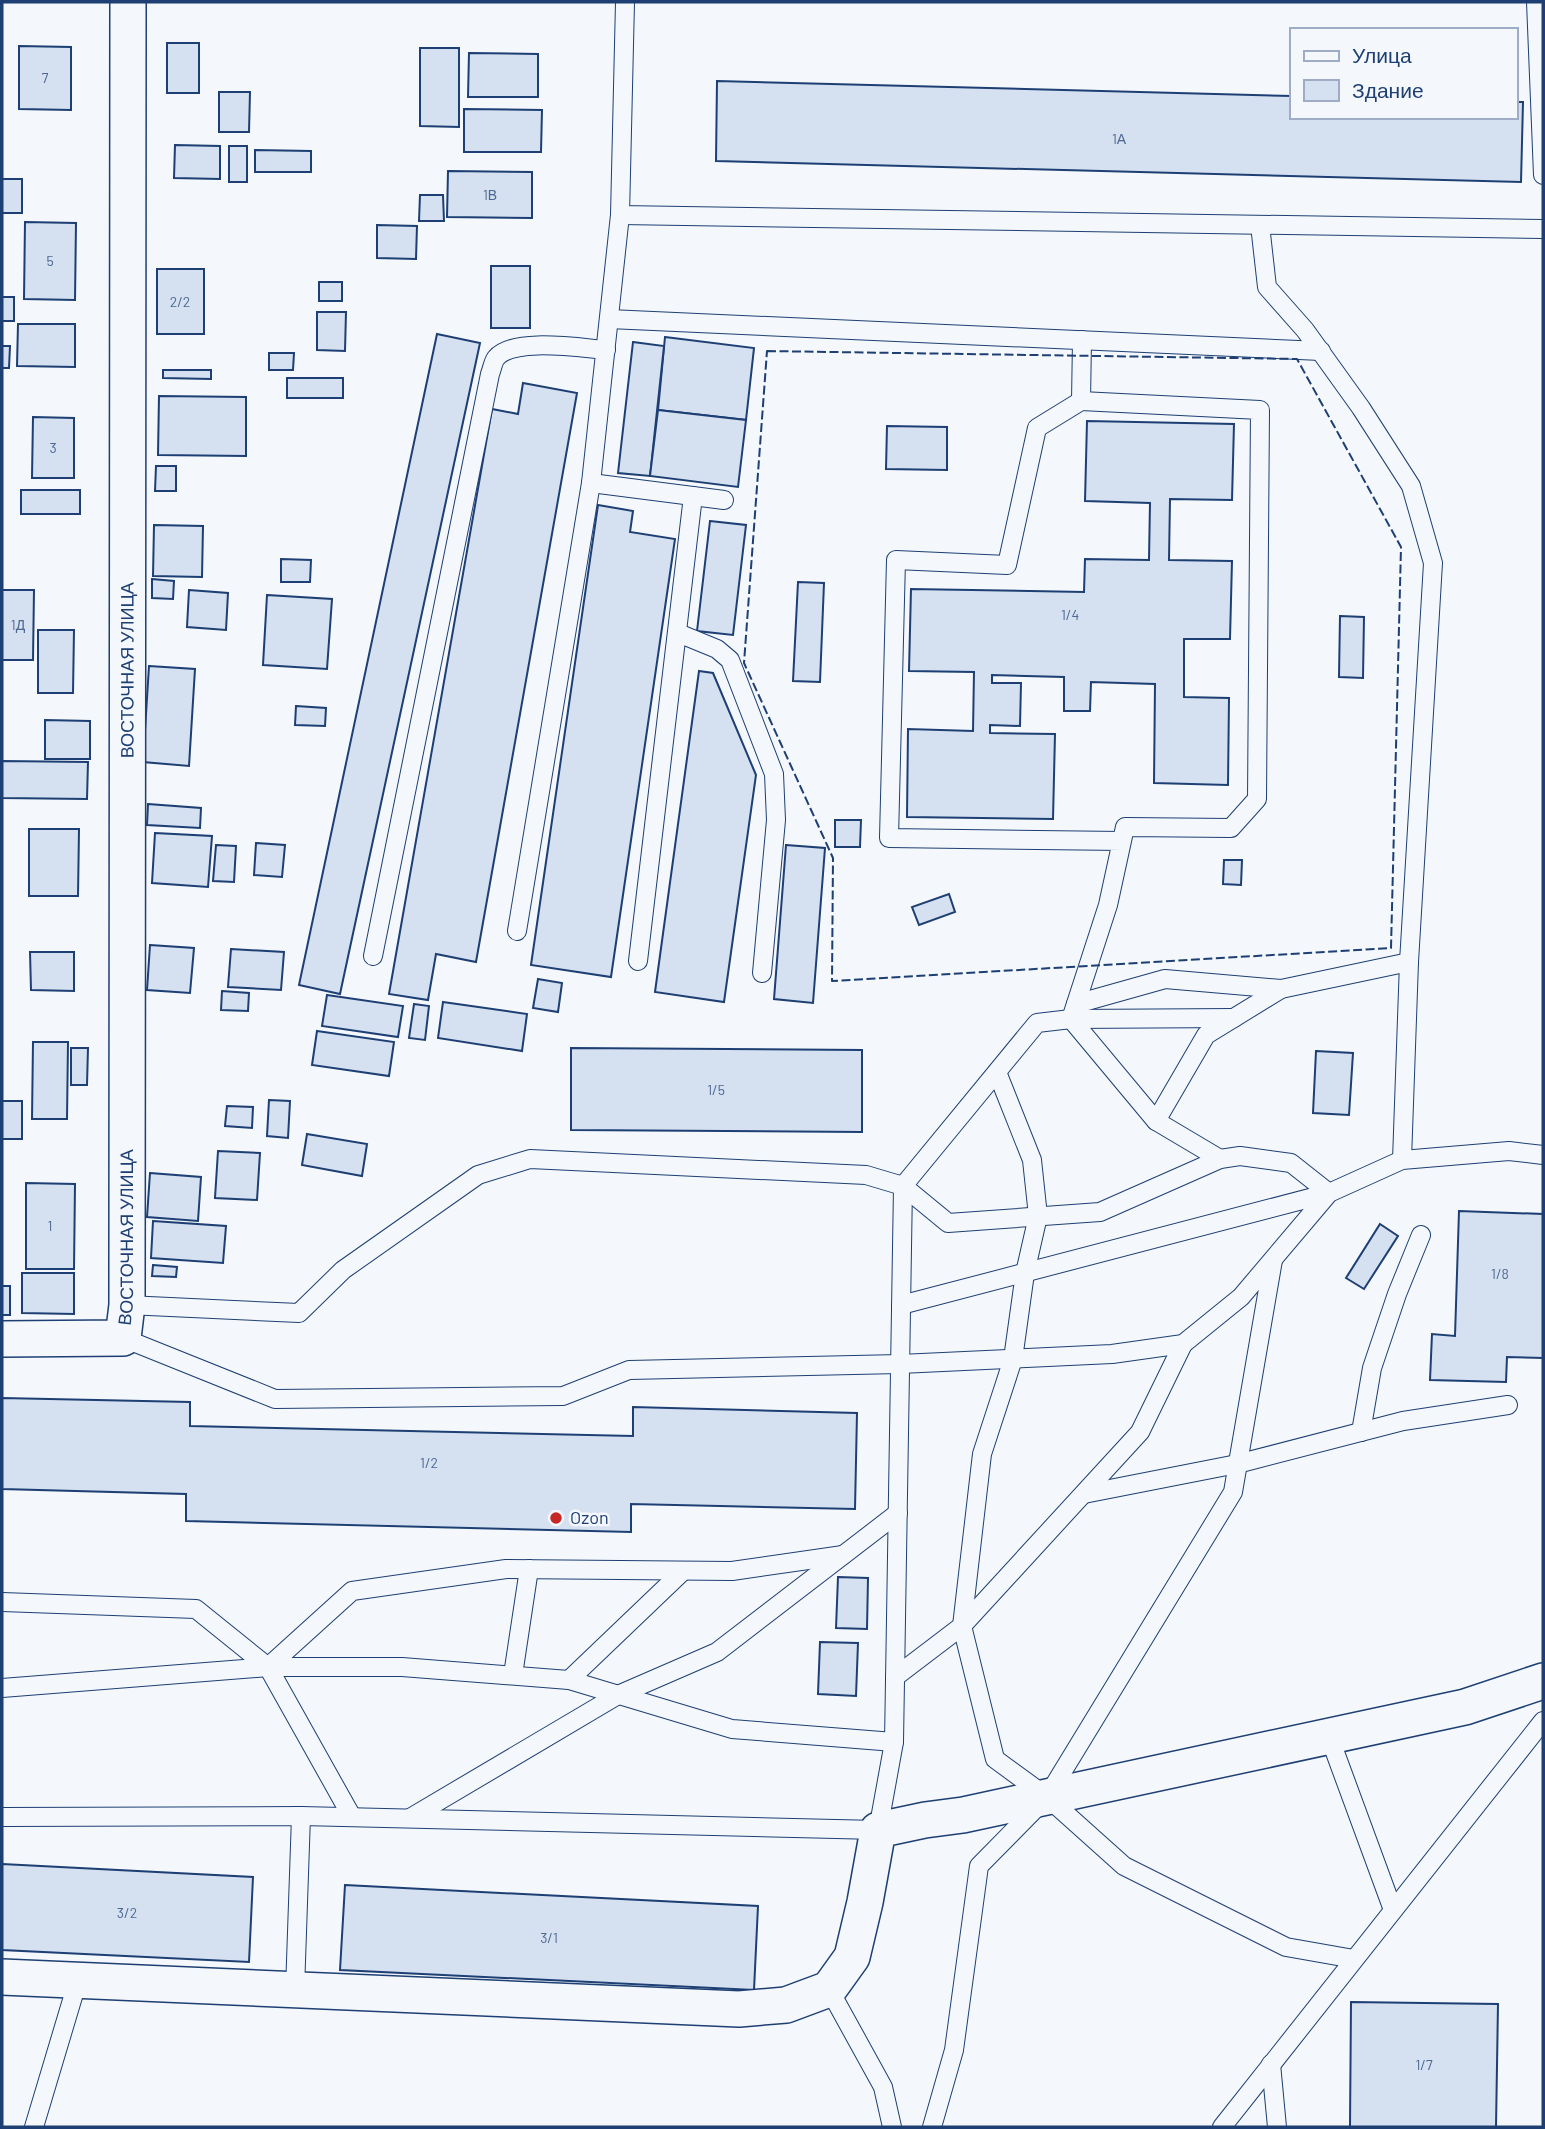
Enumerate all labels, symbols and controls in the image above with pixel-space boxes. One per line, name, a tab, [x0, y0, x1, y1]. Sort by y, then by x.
legend	[1290, 28, 1517, 119]
text: Улица	[1352, 42, 1412, 67]
house number: 7	[42, 69, 49, 86]
text: Здание	[1352, 77, 1424, 102]
house number: 1А	[1112, 130, 1127, 147]
house number: 1В	[483, 186, 497, 203]
house number: 5	[46, 252, 54, 269]
house number: 2/2	[170, 293, 190, 310]
house number: 3	[49, 439, 57, 456]
street label: ВОСТОЧНАЯ УЛИЦА	[115, 582, 138, 758]
house number: 1/4	[1061, 606, 1079, 623]
house number: 1Д	[11, 616, 26, 633]
house number: 1/5	[707, 1081, 725, 1098]
street label: ВОСТОЧНАЯ УЛИЦА	[113, 1149, 138, 1326]
house number: 1	[48, 1217, 52, 1234]
house number: 1/8	[1491, 1265, 1509, 1282]
house number: 1/2	[420, 1454, 438, 1471]
place label: Ozon	[570, 1506, 609, 1528]
marker: Ozon	[548, 1510, 564, 1526]
house number: 3/2	[117, 1904, 137, 1921]
house number: 3/1	[540, 1929, 558, 1946]
house number: 1/7	[1415, 2056, 1433, 2073]

